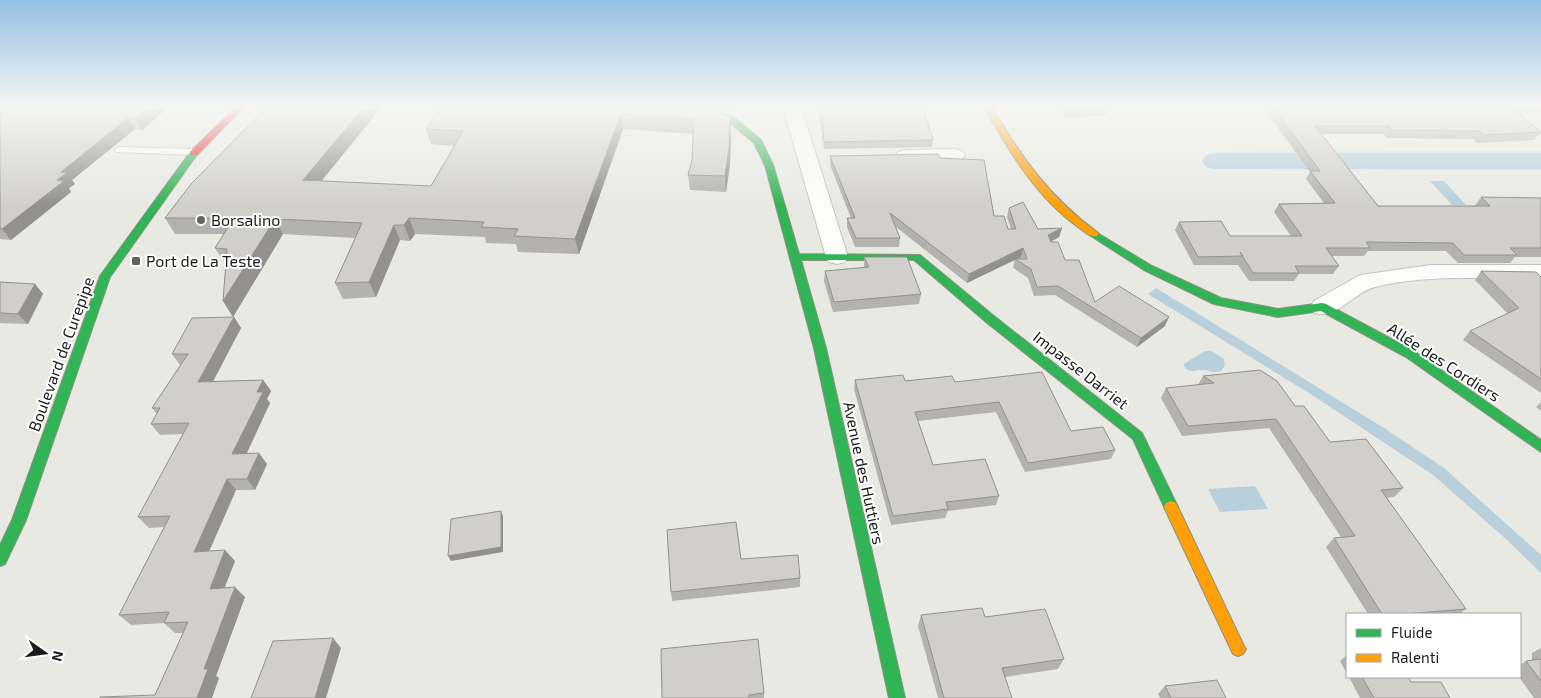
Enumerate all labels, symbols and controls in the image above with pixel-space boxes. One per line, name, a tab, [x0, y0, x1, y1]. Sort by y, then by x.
place label: Borsalino	[211, 210, 280, 229]
marker: Borsalino	[195, 214, 207, 226]
place label: Port de La Teste	[146, 251, 261, 270]
marker: Port de La Teste	[130, 255, 142, 267]
street label: Boulevard de Curepipe	[24, 274, 97, 434]
street label: Allée des Cordiers	[1384, 318, 1504, 405]
street label: Impasse Darriet	[1030, 327, 1133, 413]
street label: Avenue des Huttiers	[840, 400, 889, 546]
legend	[1346, 613, 1521, 678]
text: Fluide	[1391, 623, 1432, 641]
north arrow	[20, 628, 70, 678]
text: Ralenti	[1391, 648, 1439, 666]
text: N	[49, 649, 68, 663]

